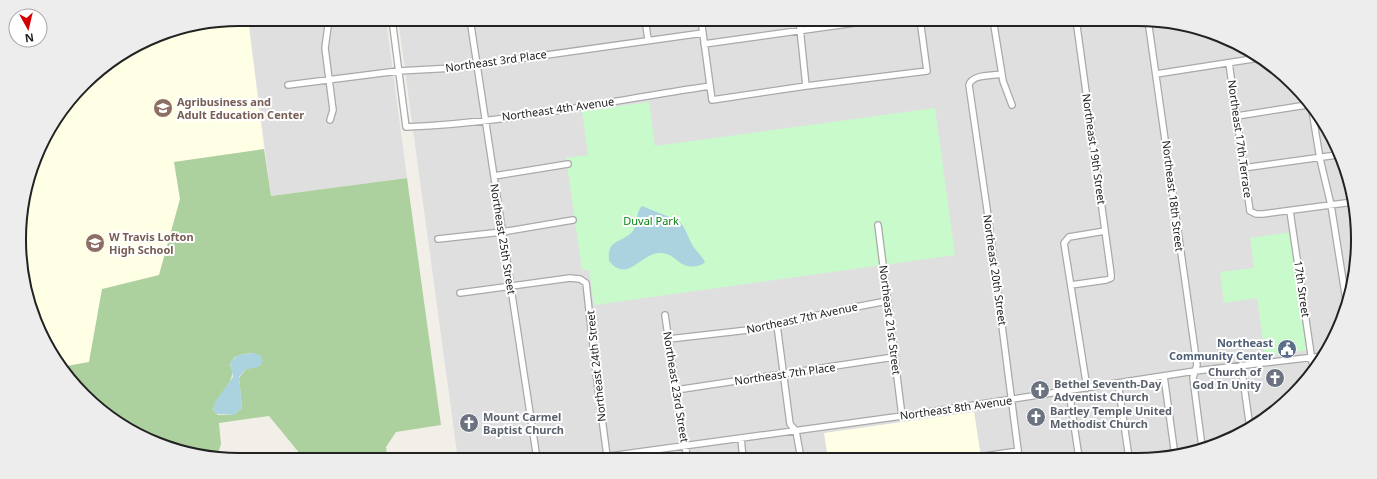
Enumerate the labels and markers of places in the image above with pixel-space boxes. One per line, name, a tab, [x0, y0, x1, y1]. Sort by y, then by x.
place label: Agribusiness and Adult Education Center	[177, 94, 304, 122]
school or university icon: Agribusiness and Adult Education Center	[152, 97, 174, 119]
place label: W Travis Lofton High School	[109, 229, 194, 257]
school or university icon: W Travis Lofton High School	[84, 232, 106, 254]
place label: Northeast Community Center	[1169, 335, 1273, 363]
public building icon: Northeast Community Center	[1276, 338, 1298, 360]
place label: Church of God In Unity	[1192, 364, 1262, 392]
church icon: Church of God In Unity	[1264, 367, 1286, 389]
place label: Bethel Seventh-Day Adventist Church	[1054, 376, 1162, 404]
church icon: Bethel Seventh-Day Adventist Church	[1029, 379, 1051, 401]
place label: Bartley Temple United Methodist Church	[1050, 403, 1172, 431]
church icon: Bartley Temple United Methodist Church	[1025, 406, 1047, 428]
place label: Mount Carmel Baptist Church	[483, 409, 564, 437]
church icon: Mount Carmel Baptist Church	[458, 412, 480, 434]

